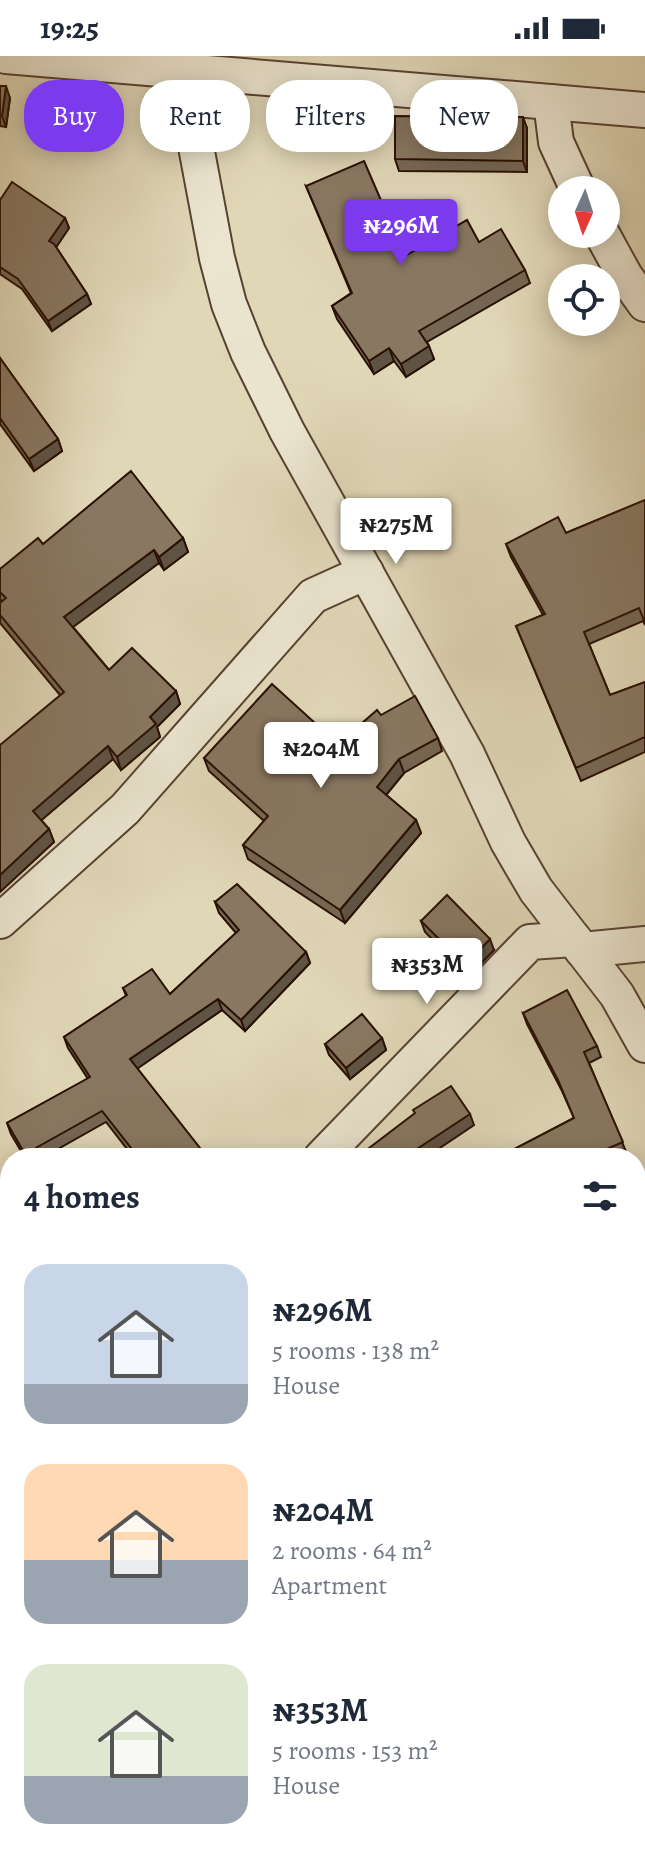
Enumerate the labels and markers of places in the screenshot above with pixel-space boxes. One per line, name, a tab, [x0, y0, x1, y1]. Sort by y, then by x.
pin: ₦296M	[345, 199, 457, 267]
pin: ₦275M	[340, 498, 452, 566]
pin: ₦204M	[265, 722, 377, 790]
pin: ₦353M	[371, 938, 483, 1006]

